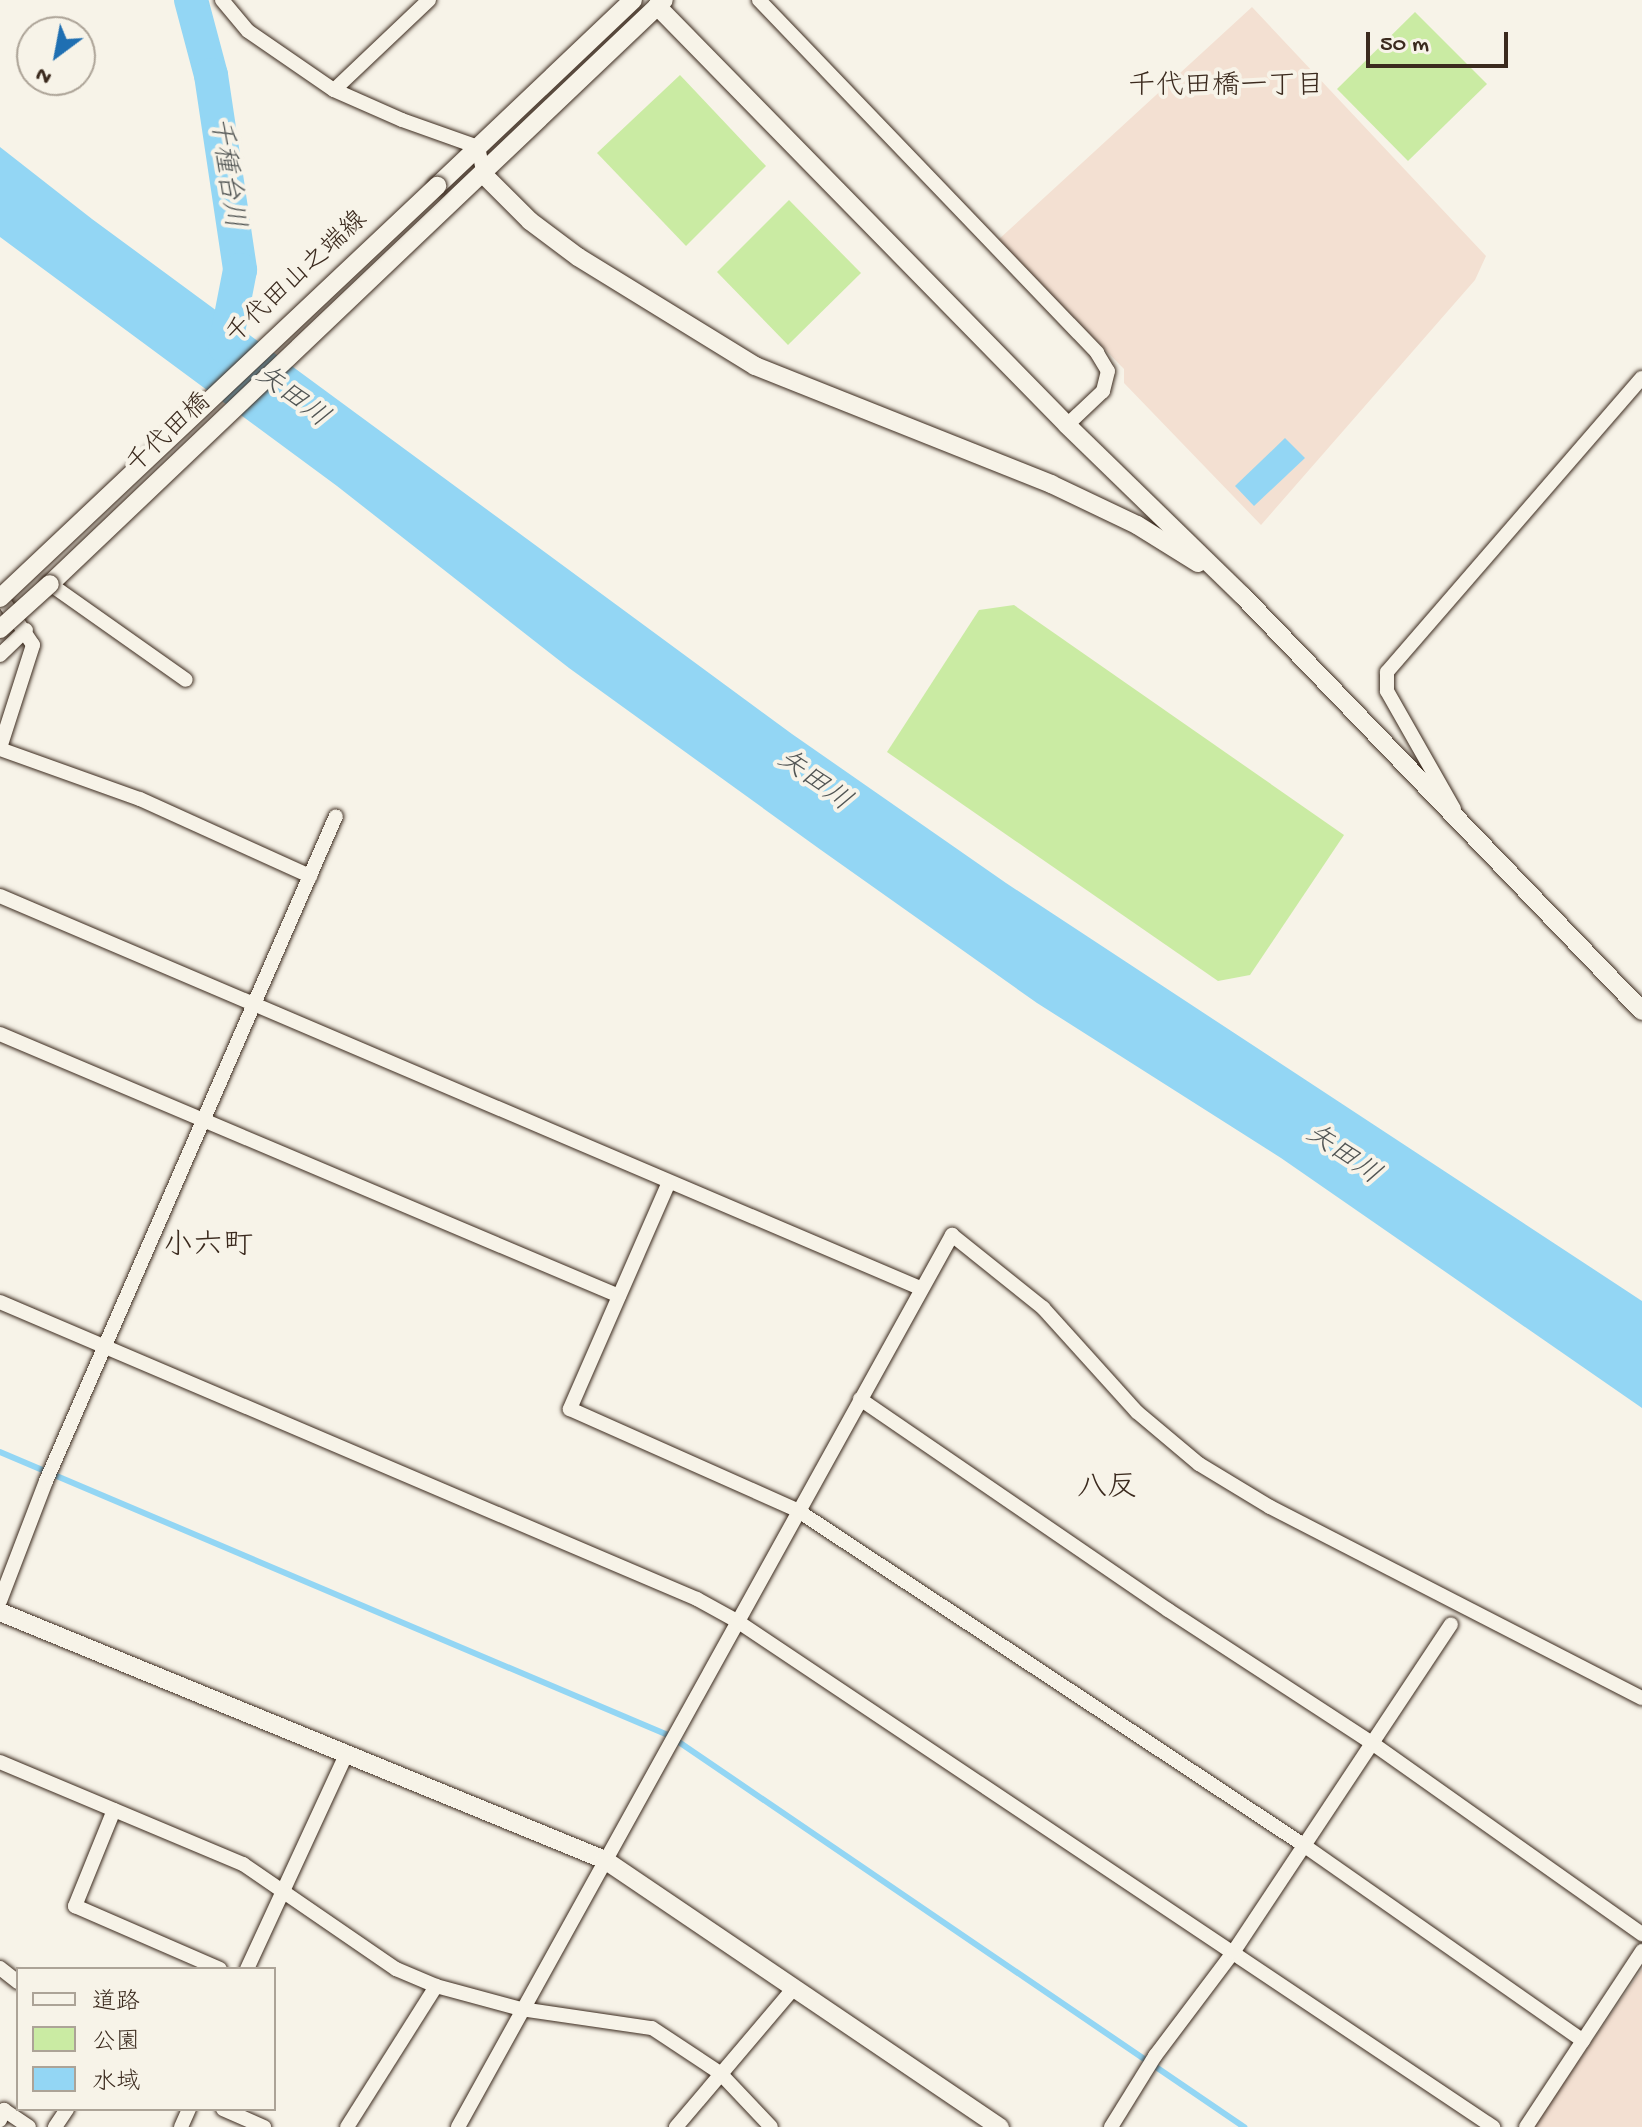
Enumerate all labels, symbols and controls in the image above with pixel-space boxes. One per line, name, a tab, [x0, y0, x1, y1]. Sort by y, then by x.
north arrow	[16, 16, 96, 96]
scale bar	[1370, 16, 1512, 66]
text: 50 m	[1380, 31, 1429, 60]
text: N	[31, 60, 57, 89]
district label: 千代田橋一丁目	[1128, 71, 1324, 105]
water label: 千種台川	[201, 115, 249, 231]
street label: 千代田山之端線	[221, 206, 375, 352]
water label: 矢田川	[247, 359, 335, 437]
street label: 千代田橋	[121, 388, 219, 482]
water label: 矢田川	[769, 744, 857, 820]
water label: 矢田川	[1298, 1118, 1386, 1194]
district label: 小六町	[163, 1230, 253, 1266]
district label: 八反	[1077, 1472, 1137, 1508]
legend	[16, 1967, 276, 2111]
text: 道路	[92, 1989, 140, 2018]
text: 公園	[92, 2029, 140, 2058]
text: 水域	[92, 2069, 140, 2098]

